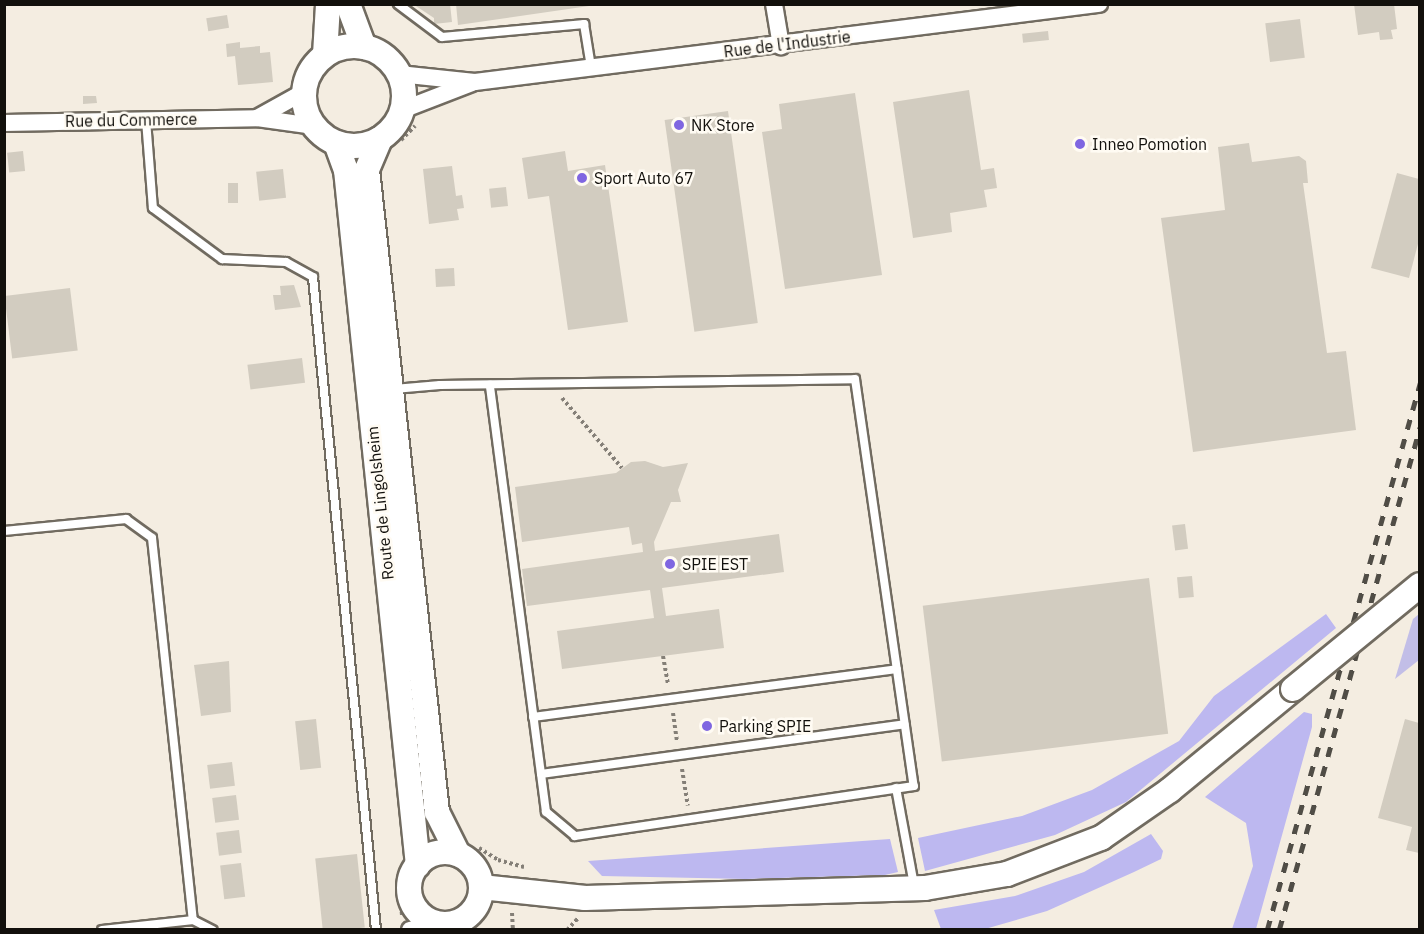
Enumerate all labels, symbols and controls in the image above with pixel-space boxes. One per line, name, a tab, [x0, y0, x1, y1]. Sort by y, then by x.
street label: Rue de l'Industrie	[722, 27, 852, 61]
street label: Rue du Commerce	[65, 109, 197, 131]
place label: NK Store	[691, 115, 755, 135]
marker: NK Store	[672, 118, 686, 132]
place label: Inneo Pomotion	[1092, 134, 1207, 154]
marker: Inneo Pomotion	[1073, 137, 1087, 151]
place label: Sport Auto 67	[594, 168, 694, 188]
marker: Sport Auto 67	[575, 171, 589, 185]
street label: Route de Lingolsheim	[362, 425, 398, 581]
place label: SPIE EST	[682, 554, 748, 574]
marker: SPIE EST	[663, 557, 677, 571]
place label: Parking SPIE	[719, 716, 811, 736]
marker: Parking SPIE	[700, 719, 714, 733]

